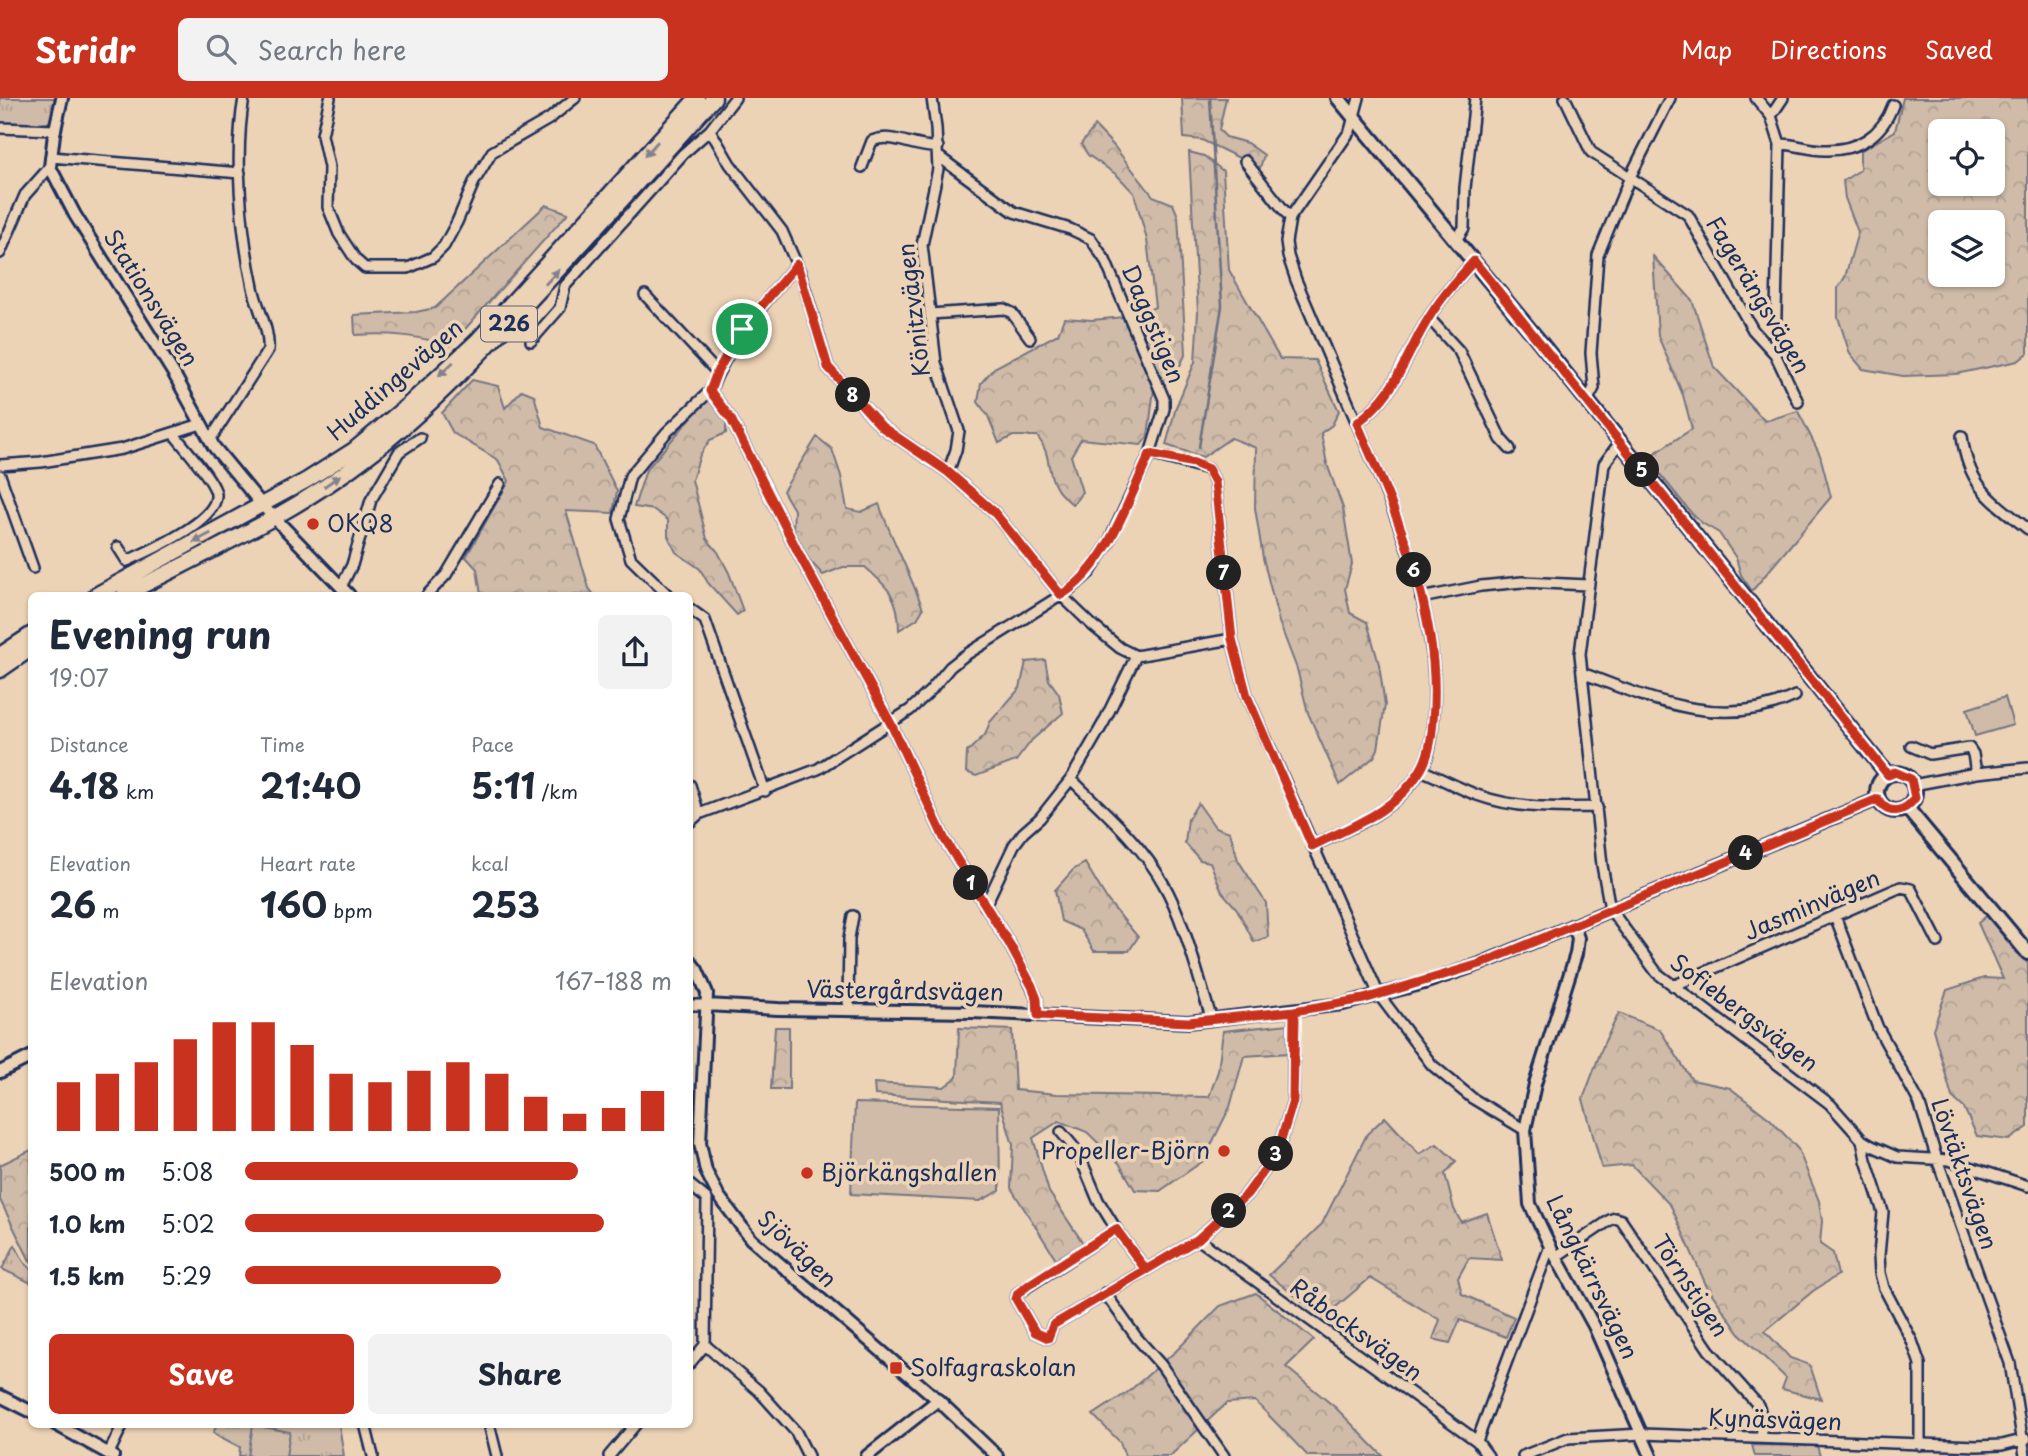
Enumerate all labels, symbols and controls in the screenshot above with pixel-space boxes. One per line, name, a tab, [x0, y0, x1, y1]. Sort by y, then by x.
search box	[178, 18, 668, 81]
text: Stridr	[35, 24, 136, 74]
icon: search	[202, 30, 240, 68]
text: Search here	[258, 30, 406, 69]
text: Map	[1681, 31, 1732, 67]
text: Directions	[1770, 31, 1887, 67]
text: Saved	[1925, 31, 1993, 67]
map controls	[1928, 119, 2005, 287]
button: locate	[1928, 119, 2005, 196]
one-way arrow	[644, 140, 659, 157]
street label: Fagerängsvägen	[1698, 209, 1820, 380]
button: layers	[1928, 210, 2005, 287]
street label: Stationsvägen	[96, 222, 208, 373]
street label: Könitzvägen	[887, 241, 938, 379]
street label: Daggstigen	[1114, 259, 1195, 388]
one-way arrow	[543, 269, 559, 286]
pin	[712, 299, 772, 359]
road number: 226	[481, 306, 537, 342]
street label: Huddingevägen	[318, 310, 470, 448]
icon: arrive	[723, 310, 761, 348]
one-way arrow	[438, 361, 455, 377]
pin: 8	[836, 378, 870, 412]
text: 8	[847, 380, 858, 408]
pin: 5	[1624, 452, 1660, 488]
text: 5	[1635, 455, 1648, 483]
one-way arrow	[323, 474, 341, 488]
place label: OKQ8	[327, 505, 394, 540]
marker: OKQ8	[305, 516, 321, 532]
one-way arrow	[193, 532, 212, 544]
pin: 6	[1396, 552, 1432, 588]
text: 6	[1407, 555, 1420, 583]
pin: 7	[1206, 556, 1242, 590]
text: 7	[1218, 558, 1229, 586]
text: Evening run	[49, 605, 271, 662]
button: share	[598, 615, 672, 689]
text: 19:07	[49, 660, 109, 695]
text: Distance	[49, 730, 129, 758]
text: Time	[260, 730, 305, 758]
text: Pace	[471, 730, 514, 758]
text: 4.18	[49, 758, 119, 811]
text: 21:40	[260, 758, 361, 811]
text: 5:11	[471, 758, 535, 811]
text: km	[119, 777, 154, 805]
text: /km	[535, 777, 578, 805]
pin: 4	[1728, 836, 1764, 870]
text: 4	[1739, 838, 1752, 866]
text: Elevation	[49, 849, 131, 877]
text: Heart rate	[260, 849, 356, 877]
text: kcal	[471, 849, 509, 877]
street label: Jasminvägen	[1738, 859, 1885, 948]
pin: 1	[954, 866, 988, 900]
text: 1	[966, 868, 975, 896]
text: 26	[49, 877, 96, 930]
text: 160	[260, 877, 327, 930]
text: 253	[471, 877, 540, 930]
text: m	[96, 896, 120, 924]
text: bpm	[327, 896, 373, 924]
street label: Sofiebergsvägen	[1663, 944, 1827, 1079]
text: Elevation	[49, 963, 148, 998]
text: 167–188 m	[555, 963, 672, 998]
street label: Västergårdsvägen	[806, 970, 1004, 1009]
street label: Lövtäktsvägen	[1923, 1093, 2008, 1254]
place label: Propeller-Björn	[1041, 1132, 1210, 1167]
pin: 3	[1258, 1136, 1294, 1172]
text: 3	[1269, 1139, 1282, 1167]
marker: Propeller-Björn	[1216, 1143, 1232, 1159]
text: 500 m	[49, 1154, 126, 1189]
text: 5:08	[161, 1154, 214, 1189]
place label: Björkängshallen	[821, 1154, 998, 1189]
marker: Björkängshallen	[799, 1165, 815, 1181]
street label: Långkärrsvägen	[1538, 1188, 1648, 1365]
pin: 2	[1212, 1194, 1246, 1228]
text: 2	[1222, 1196, 1235, 1224]
street label: Sjövägen	[750, 1201, 846, 1295]
text: 1.0 km	[49, 1206, 126, 1241]
text: 5:02	[161, 1206, 215, 1241]
street label: Törnstigen	[1644, 1227, 1738, 1343]
text: 1.5 km	[49, 1258, 125, 1293]
text: 5:29	[161, 1258, 212, 1293]
street label: Råbocksvägen	[1283, 1269, 1430, 1389]
button: Save	[49, 1334, 354, 1414]
button: Share	[368, 1334, 672, 1414]
place label: Solfagraskolan	[910, 1349, 1076, 1384]
marker: Solfagraskolan	[888, 1360, 904, 1376]
street label: Kynäsvägen	[1708, 1399, 1843, 1438]

